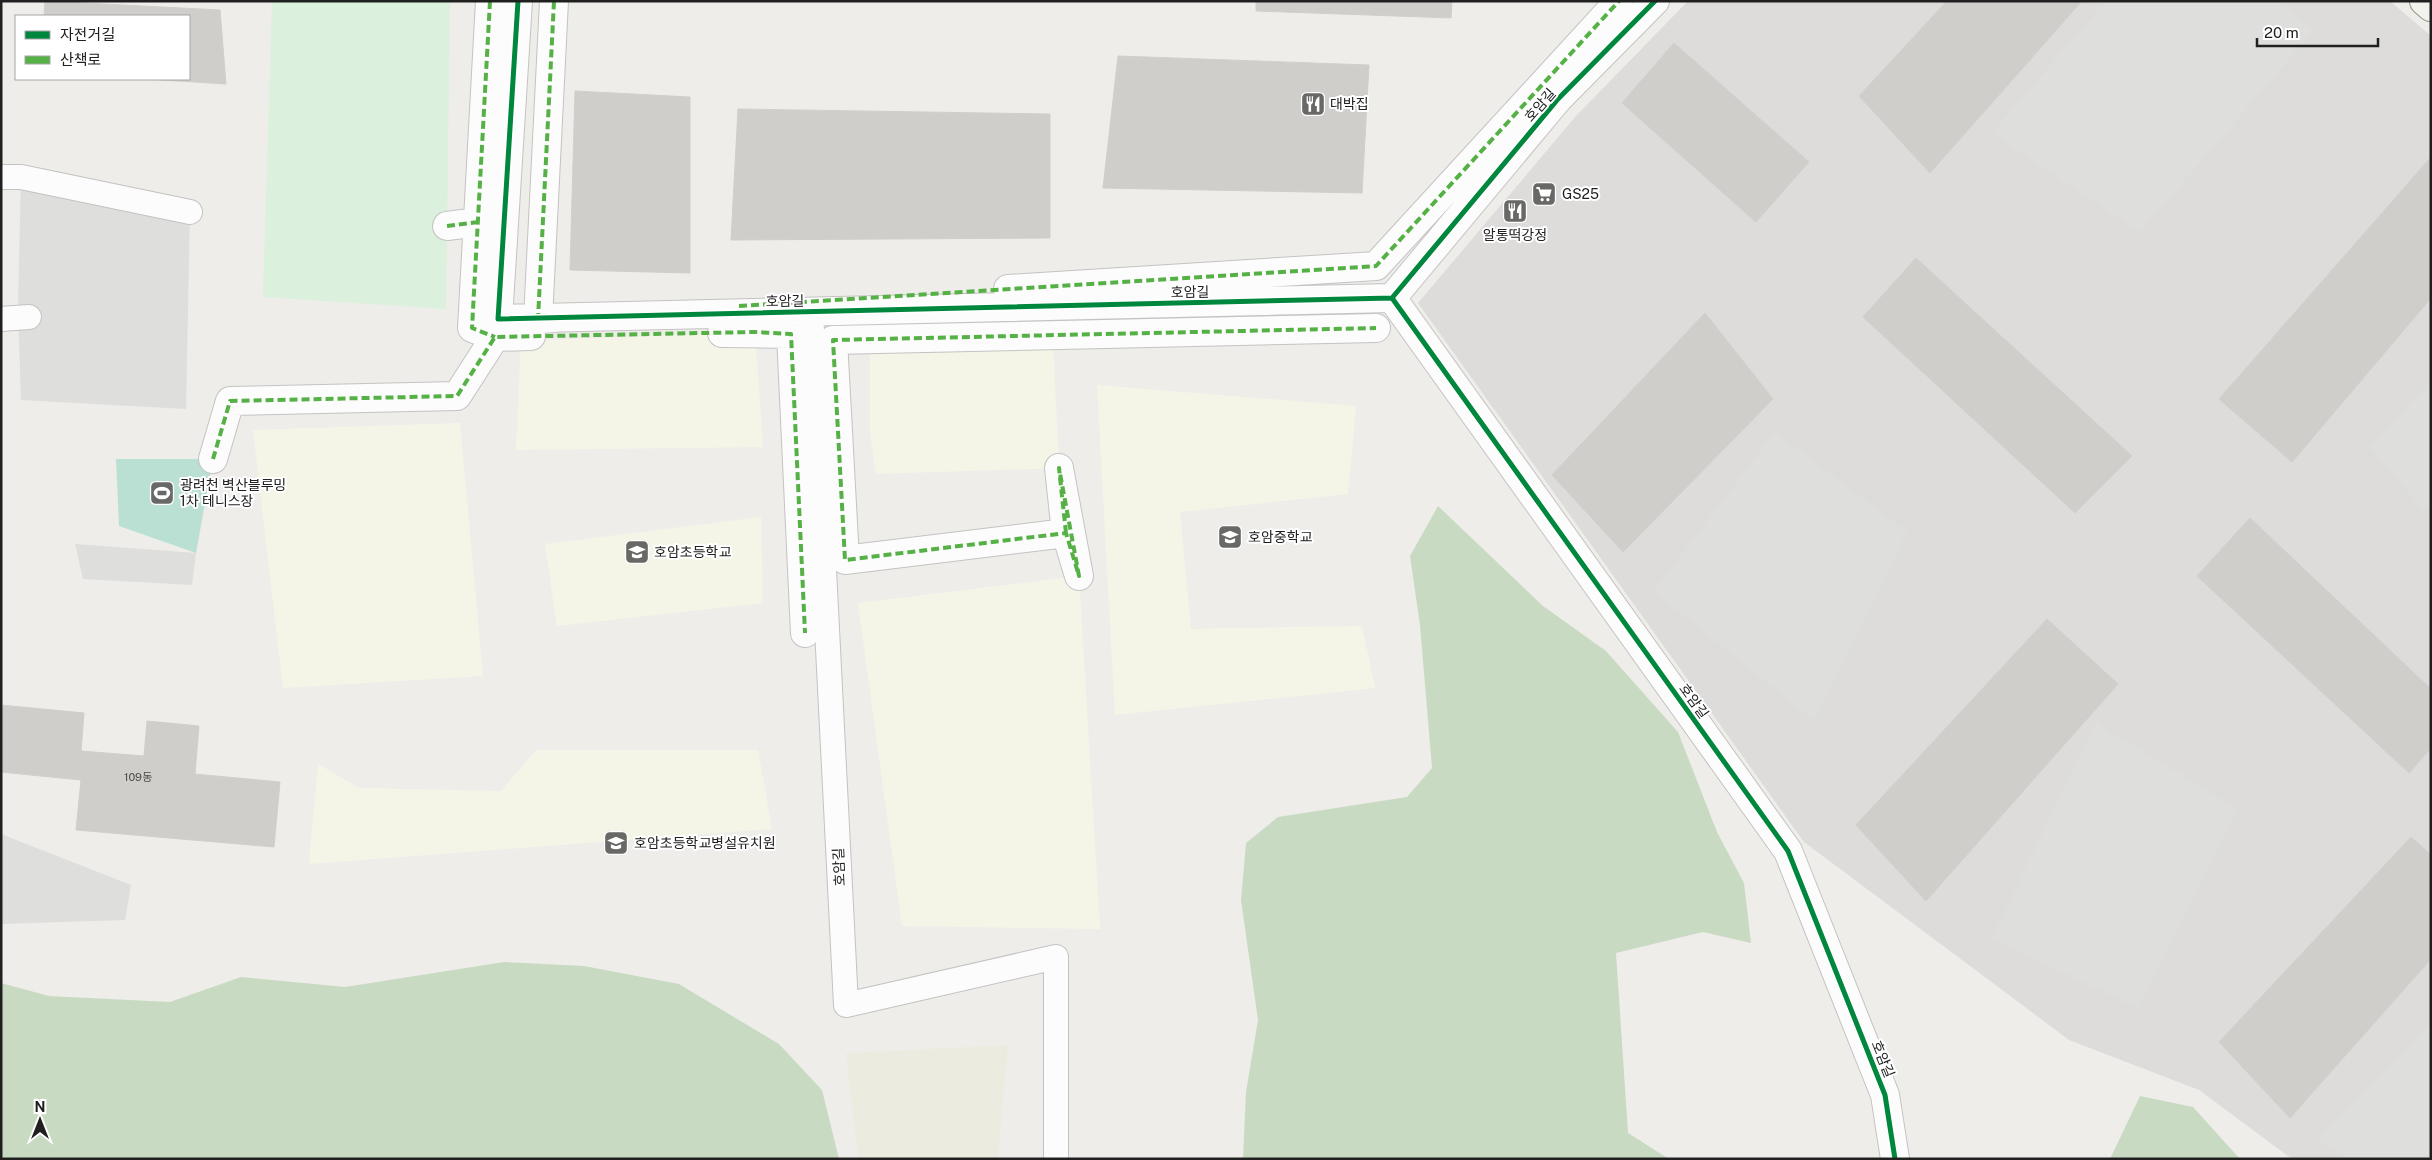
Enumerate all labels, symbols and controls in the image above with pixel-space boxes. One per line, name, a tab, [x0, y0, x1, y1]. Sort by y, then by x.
legend	[15, 15, 190, 80]
scale bar	[2257, 15, 2378, 47]
text: 20 m	[2264, 24, 2299, 41]
text: 자전거길	[60, 26, 115, 43]
text: 산책로	[60, 51, 101, 68]
street label: 호암길	[1521, 85, 1559, 125]
restaurant icon: 대박집	[1300, 91, 1326, 117]
place label: 대박집	[1330, 96, 1369, 112]
supermarket icon: GS25	[1531, 181, 1557, 207]
place label: GS25	[1562, 186, 1599, 202]
restaurant icon: 알통떡강정	[1502, 198, 1528, 224]
place label: 알통떡강정	[1483, 227, 1547, 243]
street label: 호암길	[1171, 284, 1209, 300]
street label: 호암길	[766, 293, 804, 309]
place label: 광려천 벽산블루밍 1차 테니스장	[180, 477, 286, 509]
sports icon: 광려천 벽산블루밍 1차 테니스장	[149, 480, 175, 506]
school or university icon: 호암중학교	[1217, 524, 1243, 550]
place label: 호암중학교	[1248, 529, 1313, 545]
school or university icon: 호암초등학교	[624, 539, 650, 565]
place label: 호암초등학교	[654, 544, 731, 560]
street label: 호암길	[1676, 681, 1712, 721]
house number: 109동	[124, 771, 152, 783]
school or university icon: 호암초등학교병설유치원	[603, 830, 629, 856]
place label: 호암초등학교병설유치원	[634, 835, 776, 851]
street label: 호암길	[830, 847, 848, 887]
street label: 호암길	[1868, 1038, 1898, 1080]
north arrow	[15, 1095, 65, 1145]
text: N	[35, 1099, 45, 1115]

